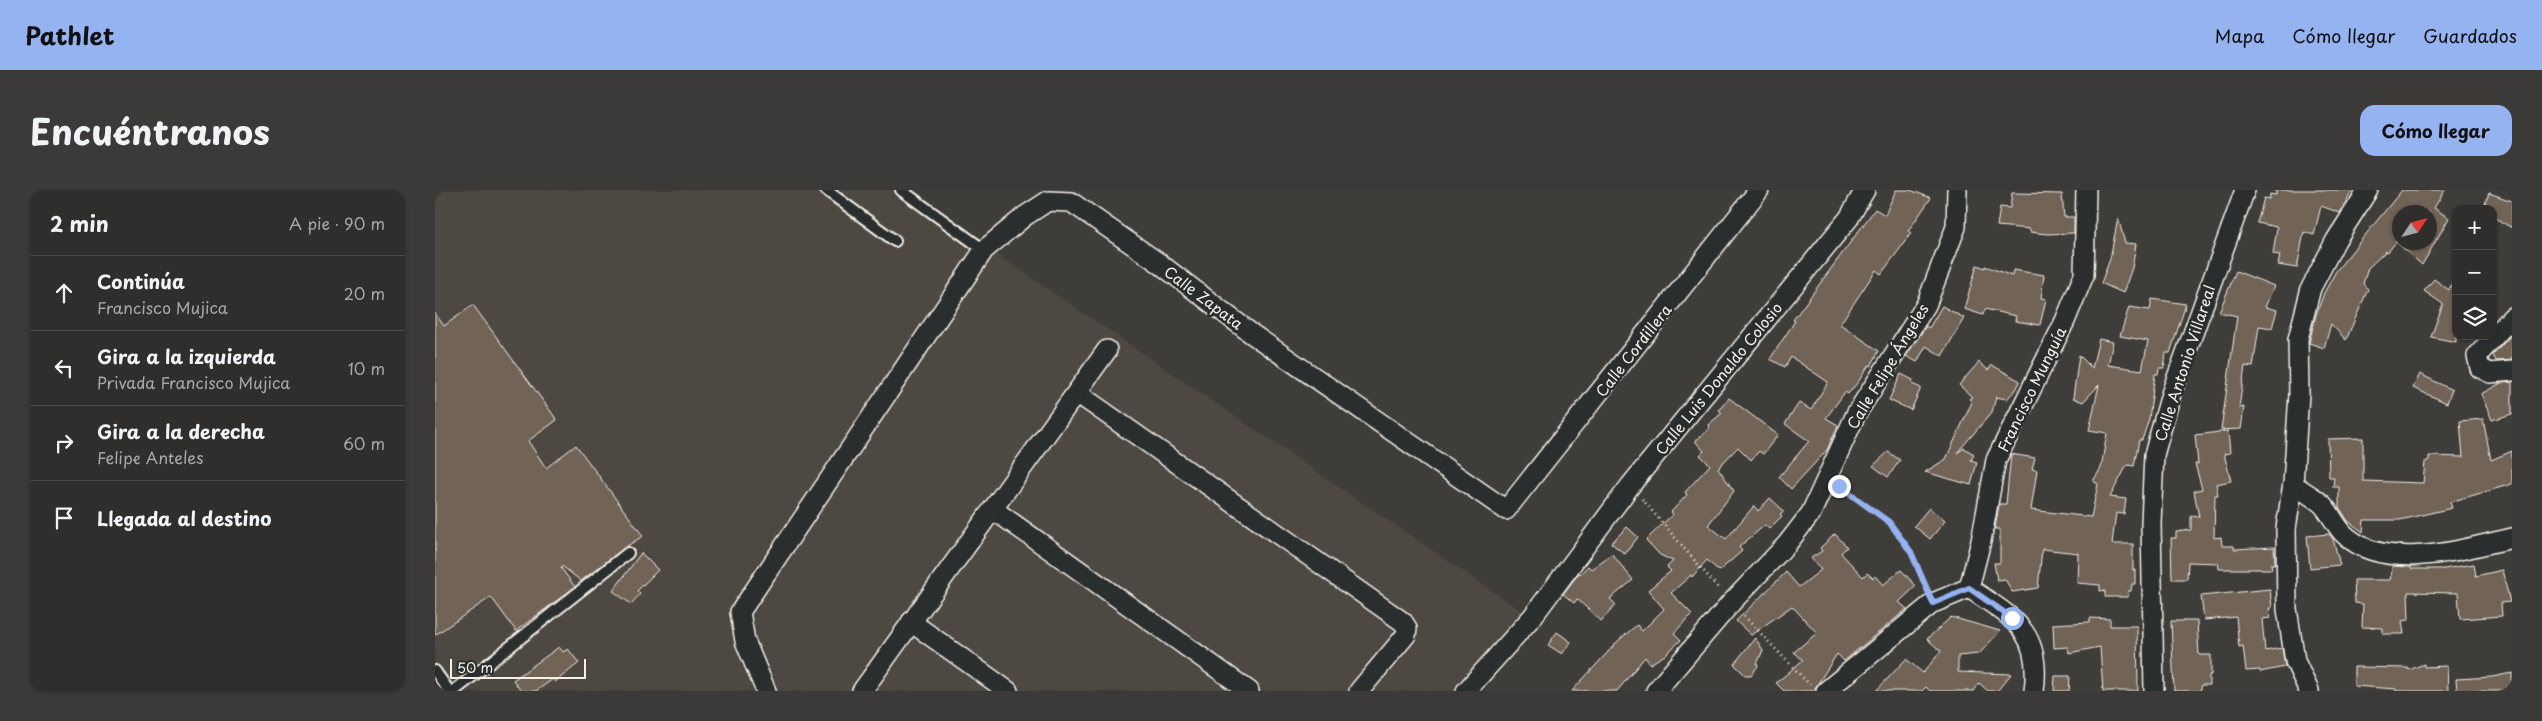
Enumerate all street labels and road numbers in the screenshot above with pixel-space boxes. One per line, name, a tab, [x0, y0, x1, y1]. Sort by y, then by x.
street label: Calle Zapata	[1160, 260, 1249, 335]
street label: Calle Antonio Villareal	[2148, 282, 2220, 444]
street label: Calle Luis Donaldo Colosio	[1649, 297, 1787, 459]
street label: Calle Cordillera	[1589, 298, 1677, 401]
street label: Calle Felipe Ángeles	[1840, 299, 1934, 433]
street label: Francisco Munguía	[1991, 322, 2072, 455]

